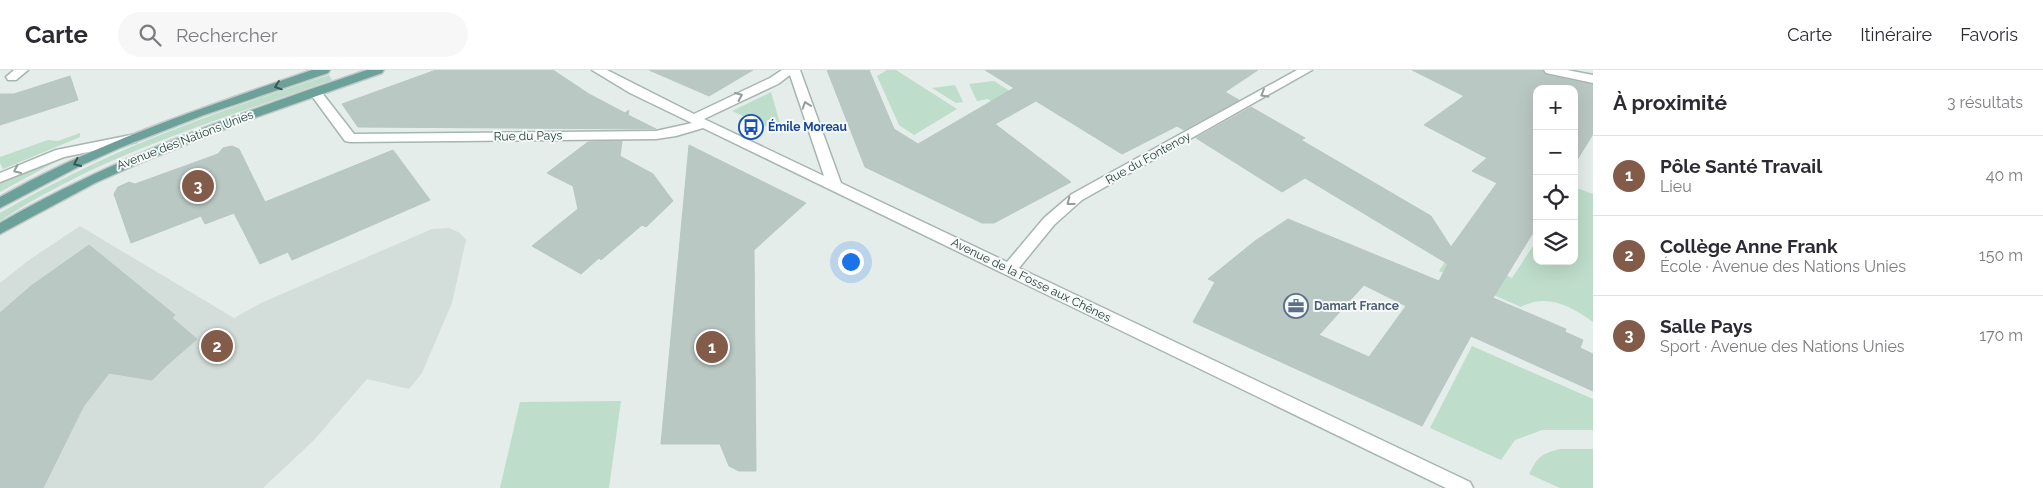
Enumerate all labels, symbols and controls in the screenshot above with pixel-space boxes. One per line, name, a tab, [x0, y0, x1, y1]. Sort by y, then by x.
search box	[118, 12, 468, 57]
text: Carte	[25, 20, 88, 49]
icon: search	[136, 21, 164, 49]
text: Rechercher	[176, 24, 278, 46]
text: Carte	[1787, 24, 1832, 45]
text: Itinéraire	[1860, 24, 1932, 45]
text: Favoris	[1960, 24, 2018, 45]
one-way arrow	[274, 80, 283, 90]
map controls	[1533, 85, 1578, 265]
button: +	[1533, 85, 1578, 130]
one-way arrow	[1260, 88, 1269, 98]
text: À proximité	[1613, 90, 1727, 115]
one-way arrow	[734, 92, 743, 102]
text: 3 résultats	[1947, 93, 2023, 112]
one-way arrow	[802, 102, 812, 110]
street label: Avenue des Nations Unies	[115, 107, 256, 173]
bus stop icon: Émile Moreau	[738, 114, 764, 140]
place label: Émile Moreau	[768, 119, 847, 134]
street label: Rue du Pays	[494, 128, 563, 144]
street label: Rue du Fontenoy	[1103, 129, 1193, 187]
button: −	[1533, 130, 1578, 175]
text: Pôle Santé Travail	[1660, 155, 1822, 177]
one-way arrow	[74, 156, 83, 166]
one-way arrow	[13, 164, 22, 175]
text: 1	[1625, 166, 1633, 185]
text: 40 m	[1986, 166, 2023, 185]
pin: 3	[182, 167, 214, 205]
button: locate	[1533, 175, 1578, 220]
text: Lieu	[1660, 177, 1692, 196]
one-way arrow	[1066, 196, 1076, 205]
button: layers	[1533, 220, 1578, 265]
street label: Avenue de la Fosse aux Chênes	[949, 235, 1113, 325]
text: Collège Anne Frank	[1660, 235, 1838, 257]
text: 2	[1624, 246, 1634, 265]
text: 150 m	[1979, 246, 2023, 265]
your location	[838, 249, 864, 275]
text: École · Avenue des Nations Unies	[1660, 257, 1906, 276]
office icon: Damart France	[1283, 293, 1309, 319]
place label: Damart France	[1314, 299, 1399, 313]
text: Salle Pays	[1660, 315, 1752, 337]
text: 3	[1625, 326, 1633, 345]
text: 170 m	[1979, 326, 2023, 345]
pin: 2	[201, 327, 233, 365]
pin: 1	[696, 328, 728, 366]
text: Sport · Avenue des Nations Unies	[1660, 337, 1905, 356]

